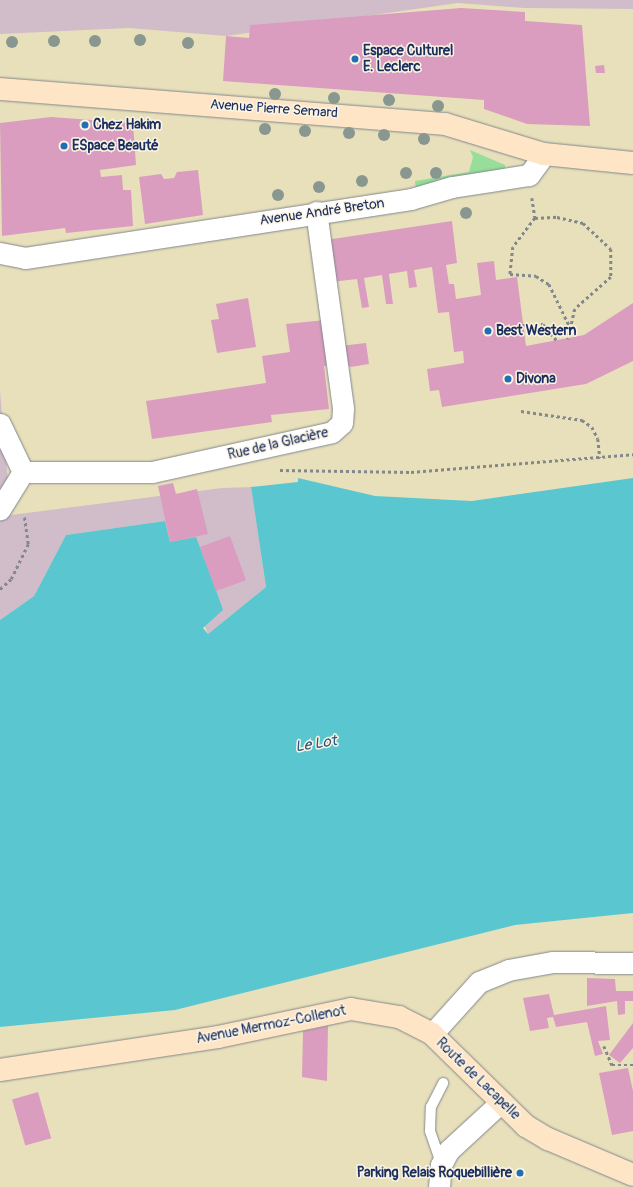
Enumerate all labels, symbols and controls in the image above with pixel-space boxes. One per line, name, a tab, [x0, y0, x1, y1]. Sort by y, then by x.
place label: Espace Culturel E. Leclerc	[363, 43, 453, 76]
marker: Espace Culturel E. Leclerc	[350, 54, 360, 64]
street label: Avenue Pierre Semard	[209, 96, 339, 122]
place label: Chez Hakim	[93, 117, 161, 133]
marker: Chez Hakim	[80, 120, 90, 130]
place label: ESpace Beauté	[72, 138, 159, 154]
marker: ESpace Beauté	[59, 141, 69, 151]
street label: Avenue André Breton	[258, 195, 386, 229]
place label: Best Western	[496, 323, 576, 339]
marker: Best Western	[483, 326, 493, 336]
place label: Divona	[516, 371, 556, 387]
marker: Divona	[503, 374, 513, 384]
street label: Rue de la Glacière	[226, 424, 330, 464]
water label: Le Lot	[294, 732, 338, 756]
street label: Avenue Mermoz-Collenot	[195, 1002, 347, 1048]
street label: Route de Lacapelle	[432, 1035, 524, 1123]
place label: Parking Relais Roquebillière	[357, 1165, 512, 1181]
marker: Parking Relais Roquebillière	[515, 1168, 525, 1178]

